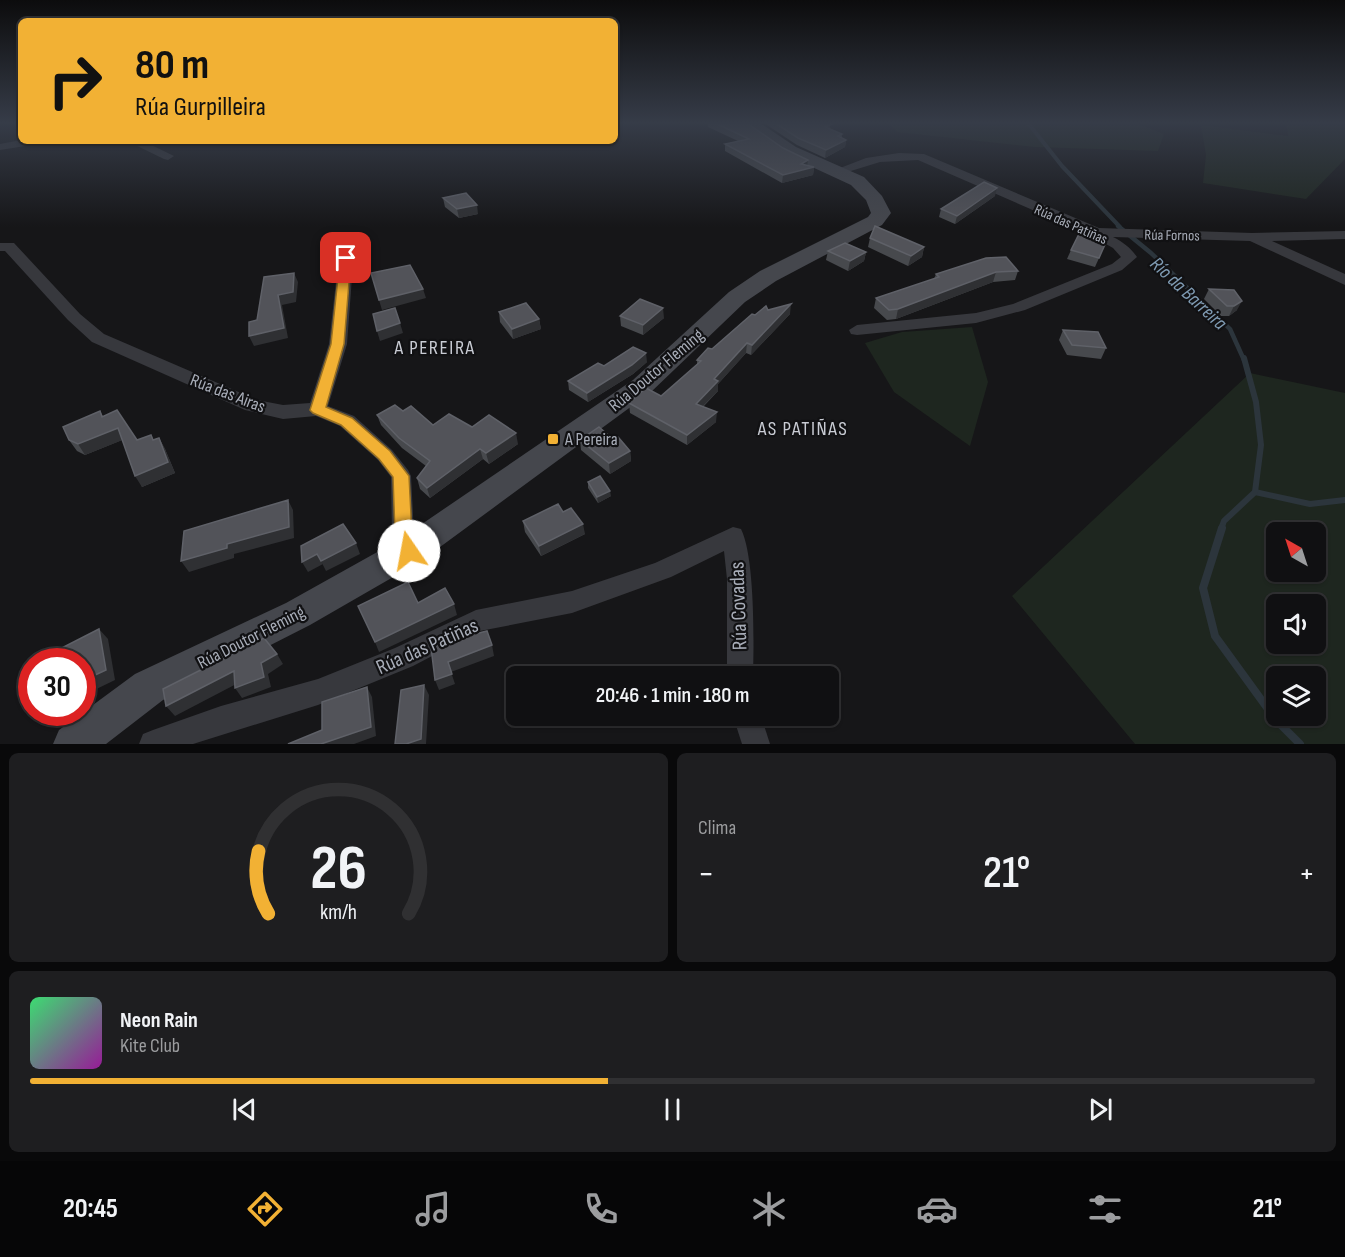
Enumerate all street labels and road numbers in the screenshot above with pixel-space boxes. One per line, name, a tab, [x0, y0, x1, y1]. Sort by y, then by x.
street label: Rúa das Patiñas	[1031, 200, 1110, 249]
street label: Rúa Fornos	[1144, 226, 1200, 245]
street label: Rúa Doutor Fleming	[605, 325, 708, 416]
street label: Rúa das Airas	[187, 370, 268, 417]
street label: Rúa Covadas	[724, 561, 753, 651]
street label: Rúa Doutor Fleming	[194, 601, 308, 673]
street label: Rúa das Patiñas	[372, 613, 482, 680]

